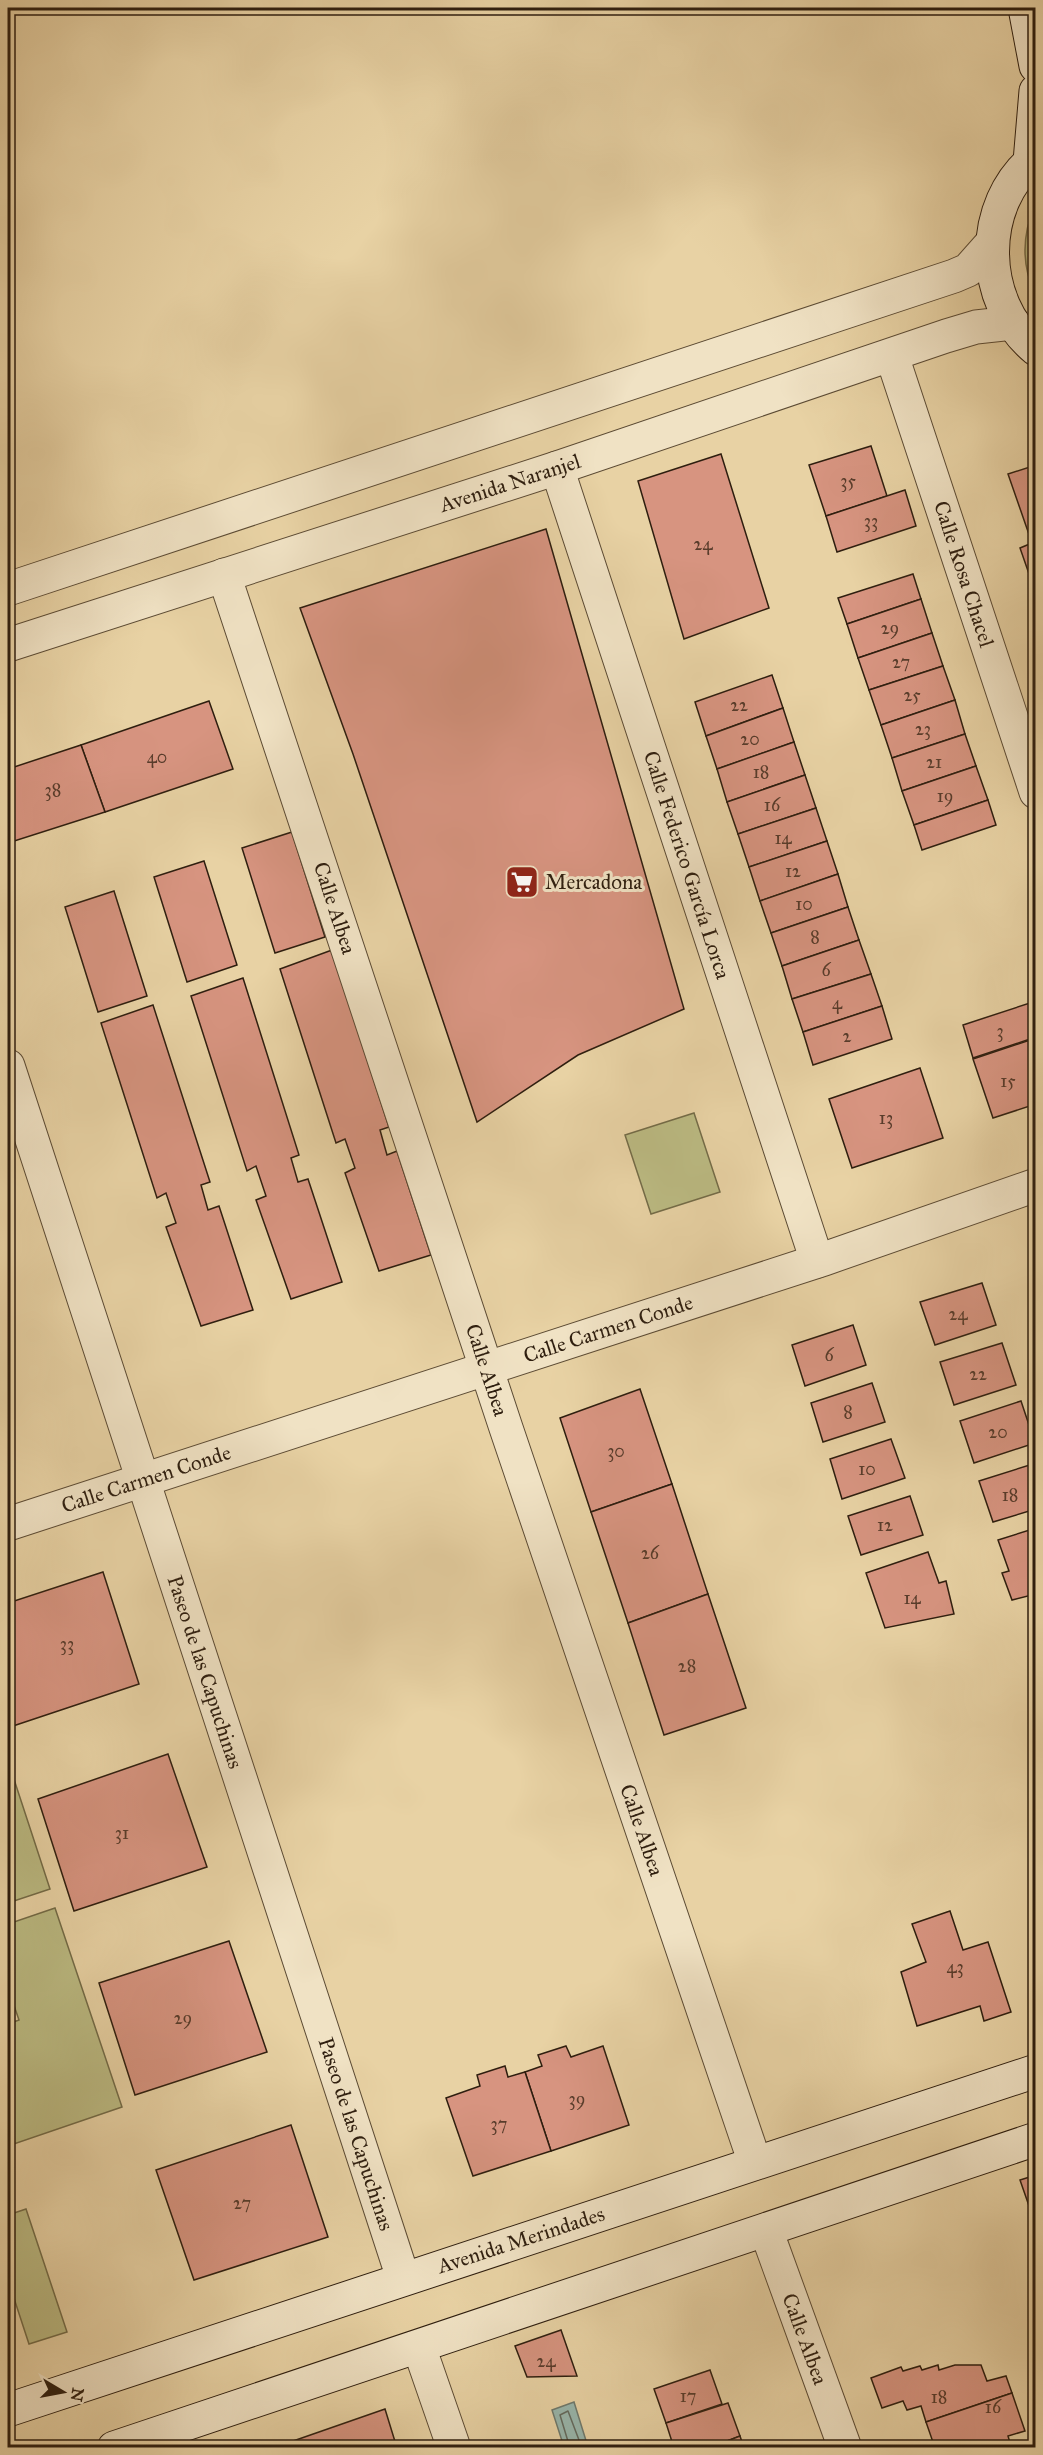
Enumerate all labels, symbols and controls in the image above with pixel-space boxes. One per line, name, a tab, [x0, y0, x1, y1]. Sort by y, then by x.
street label: Avenida Naranjel	[435, 448, 584, 518]
house number: 35	[840, 470, 856, 492]
street label: Calle Rosa Chacel	[928, 498, 1000, 651]
house number: 33	[864, 510, 878, 532]
house number: 24	[694, 533, 713, 555]
house number: 29	[881, 617, 899, 639]
house number: 27	[892, 651, 910, 673]
house number: 25	[903, 684, 921, 706]
house number: 22	[730, 694, 748, 716]
house number: 23	[915, 718, 931, 740]
house number: 20	[740, 728, 760, 750]
house number: 40	[147, 746, 167, 768]
street label: Calle Federico García Lorca	[638, 748, 736, 983]
house number: 21	[926, 751, 942, 773]
house number: 18	[753, 761, 769, 783]
house number: 38	[45, 779, 61, 801]
house number: 19	[937, 785, 953, 807]
house number: 16	[764, 794, 781, 816]
house number: 14	[774, 827, 793, 849]
street label: Calle Albea	[308, 859, 362, 957]
house number: 12	[785, 860, 801, 882]
supermarket icon: Mercadona	[504, 864, 540, 900]
place label: Mercadona	[545, 869, 642, 895]
house number: 10	[795, 893, 813, 915]
house number: 8	[810, 926, 820, 948]
house number: 6	[821, 959, 831, 981]
house number: 4	[832, 992, 843, 1014]
house number: 3	[996, 1020, 1004, 1042]
house number: 2	[843, 1025, 852, 1047]
house number: 15	[1000, 1070, 1016, 1092]
house number: 13	[879, 1107, 893, 1129]
street label: Calle Carmen Conde	[520, 1289, 696, 1369]
house number: 24	[949, 1303, 968, 1325]
street label: Calle Albea	[460, 1321, 514, 1419]
house number: 6	[824, 1344, 834, 1366]
house number: 22	[969, 1363, 987, 1385]
house number: 8	[843, 1401, 853, 1423]
house number: 20	[988, 1421, 1008, 1443]
street label: Calle Carmen Conde	[58, 1439, 234, 1519]
house number: 30	[607, 1440, 625, 1462]
house number: 10	[858, 1458, 876, 1480]
house number: 18	[1002, 1484, 1018, 1506]
house number: 12	[877, 1514, 893, 1536]
house number: 26	[641, 1542, 660, 1564]
street label: Paseo de las Capuchinas	[161, 1572, 249, 1772]
house number: 14	[903, 1587, 922, 1609]
house number: 33	[60, 1633, 74, 1655]
house number: 28	[678, 1655, 696, 1677]
street label: Calle Albea	[614, 1781, 670, 1879]
house number: 31	[115, 1822, 129, 1844]
house number: 43	[946, 1956, 964, 1978]
house number: 29	[174, 2007, 192, 2029]
street label: Paseo de las Capuchinas	[312, 2034, 400, 2234]
house number: 39	[569, 2088, 585, 2110]
house number: 37	[491, 2113, 507, 2135]
house number: 27	[233, 2192, 251, 2214]
street label: Avenida Merindades	[433, 2201, 608, 2280]
street label: Calle Albea	[776, 2290, 834, 2388]
house number: 24	[537, 2350, 556, 2372]
north arrow	[33, 2362, 93, 2422]
house number: 17	[680, 2385, 696, 2407]
text: N	[67, 2386, 88, 2403]
house number: 18	[931, 2386, 947, 2408]
house number: 16	[985, 2396, 1002, 2418]

